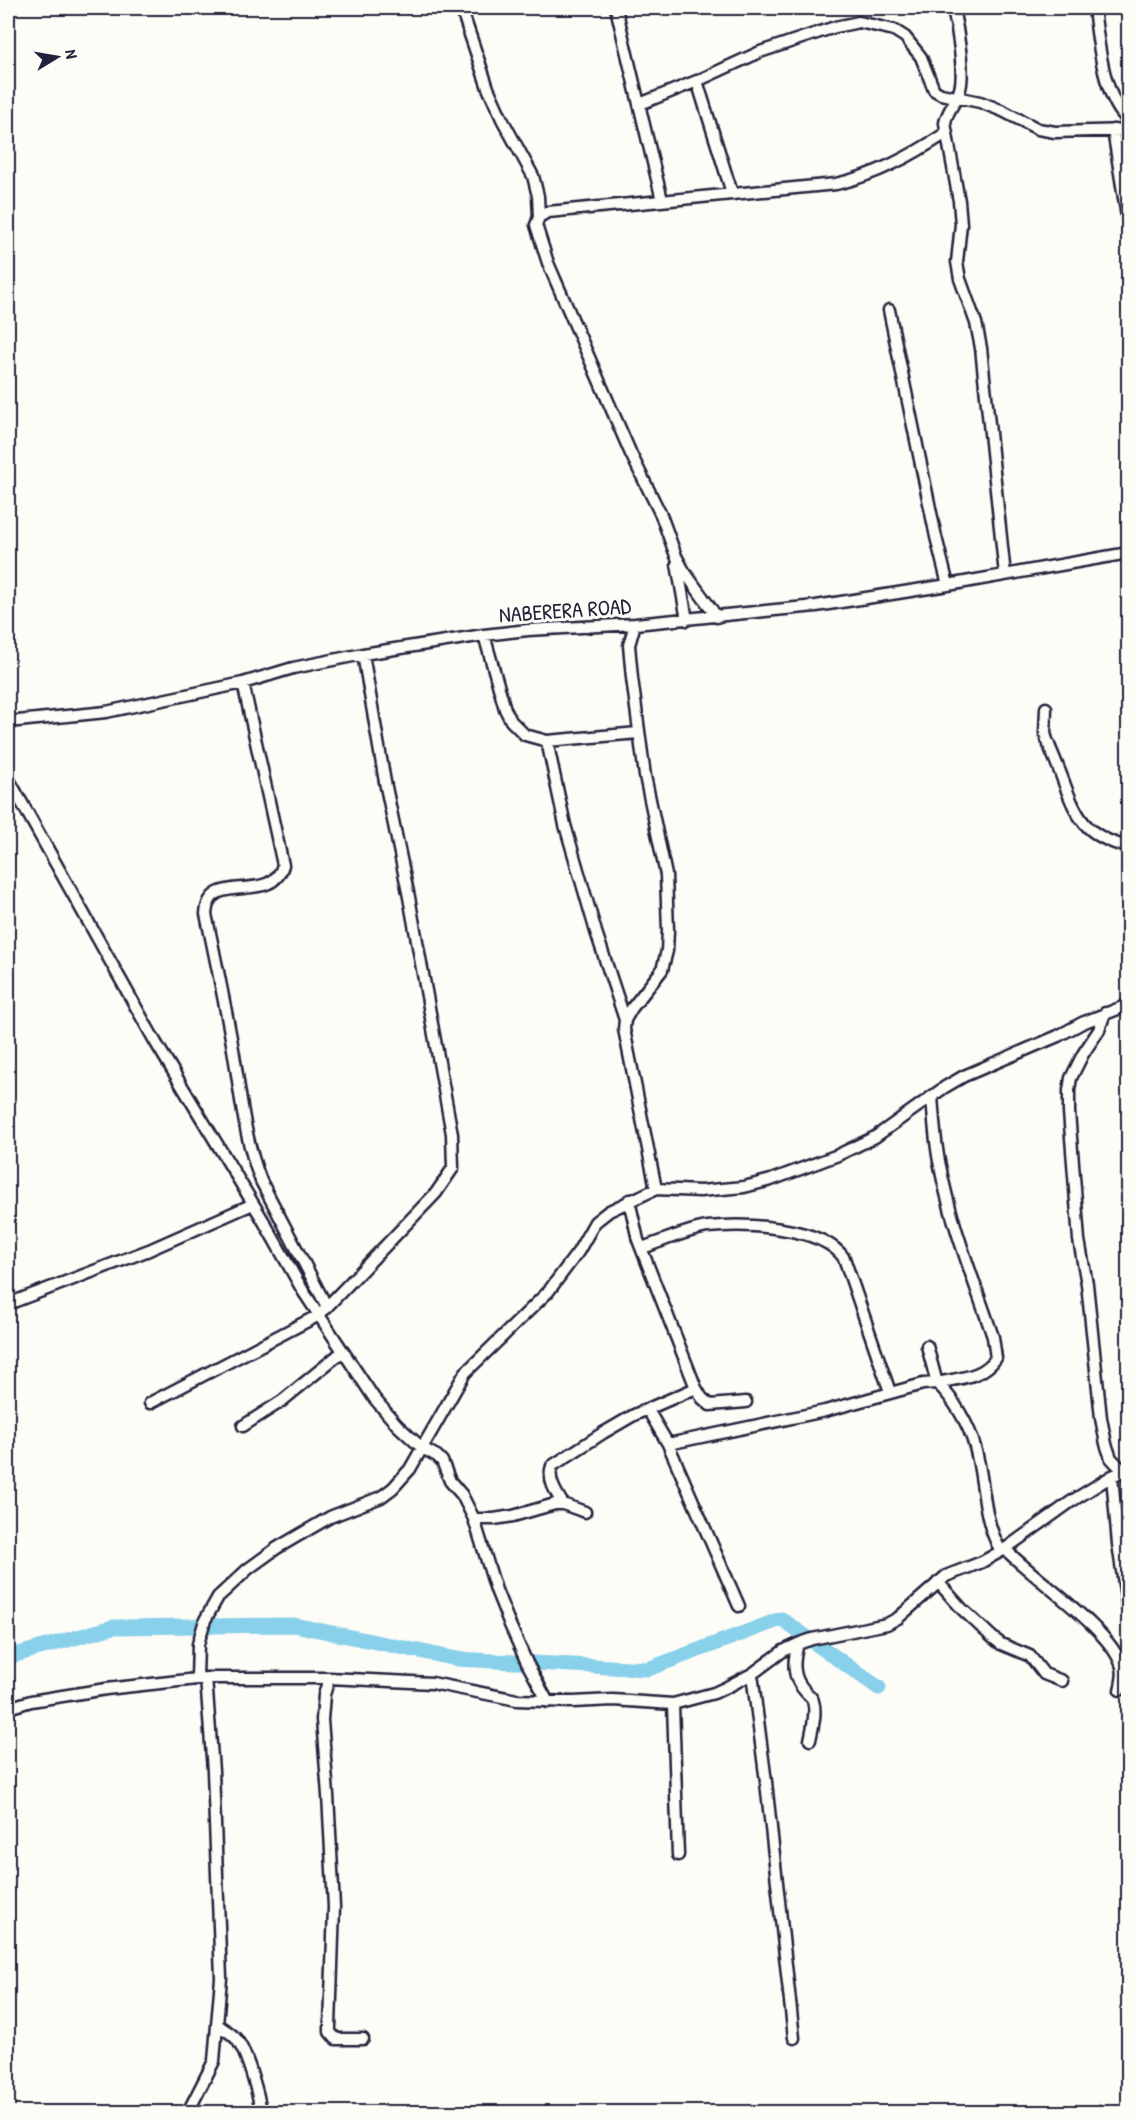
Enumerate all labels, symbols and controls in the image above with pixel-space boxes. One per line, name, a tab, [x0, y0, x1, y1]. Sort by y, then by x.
north arrow	[27, 27, 87, 87]
text: N	[60, 48, 83, 61]
street label: NABERERA ROAD	[498, 590, 633, 630]

